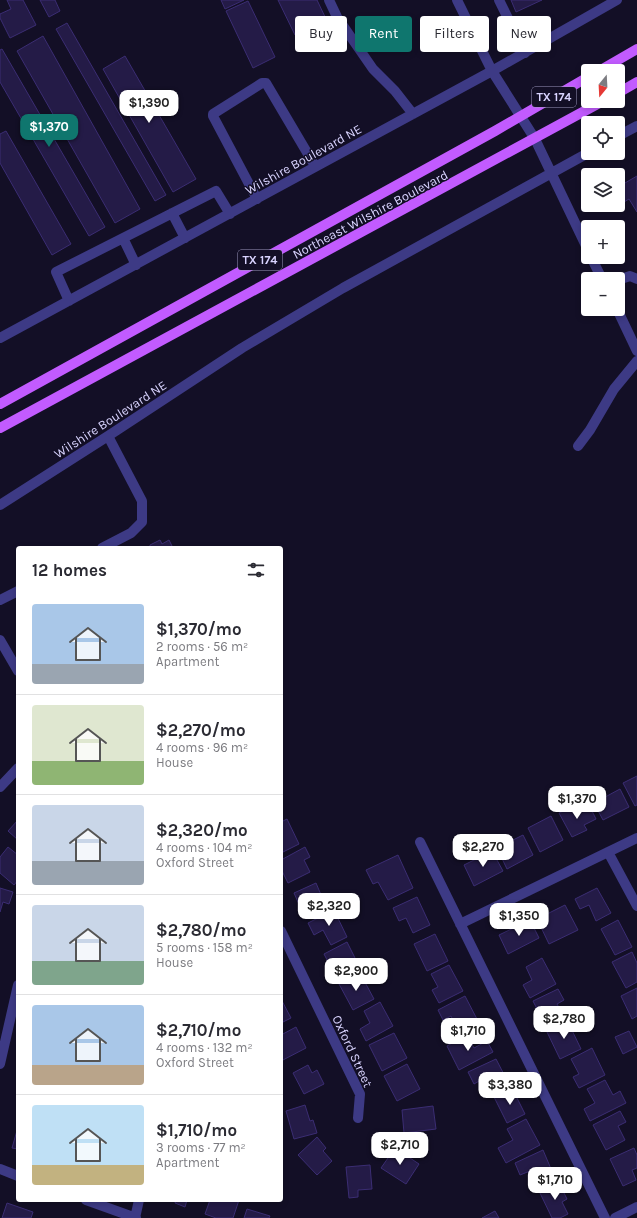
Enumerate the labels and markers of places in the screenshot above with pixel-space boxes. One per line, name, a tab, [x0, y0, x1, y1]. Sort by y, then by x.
pin: $1,390	[116, 90, 182, 124]
pin: $1,370	[16, 114, 82, 148]
pin: $1,370	[544, 786, 610, 820]
pin: $2,270	[450, 834, 516, 868]
pin: $2,320	[296, 893, 362, 927]
pin: $1,350	[486, 903, 552, 937]
pin: $2,900	[323, 958, 389, 992]
pin: $2,780	[531, 1006, 597, 1040]
pin: $1,710	[435, 1018, 501, 1052]
pin: $3,380	[477, 1072, 543, 1106]
pin: $2,710	[367, 1132, 433, 1166]
pin: $1,710	[522, 1167, 588, 1201]

